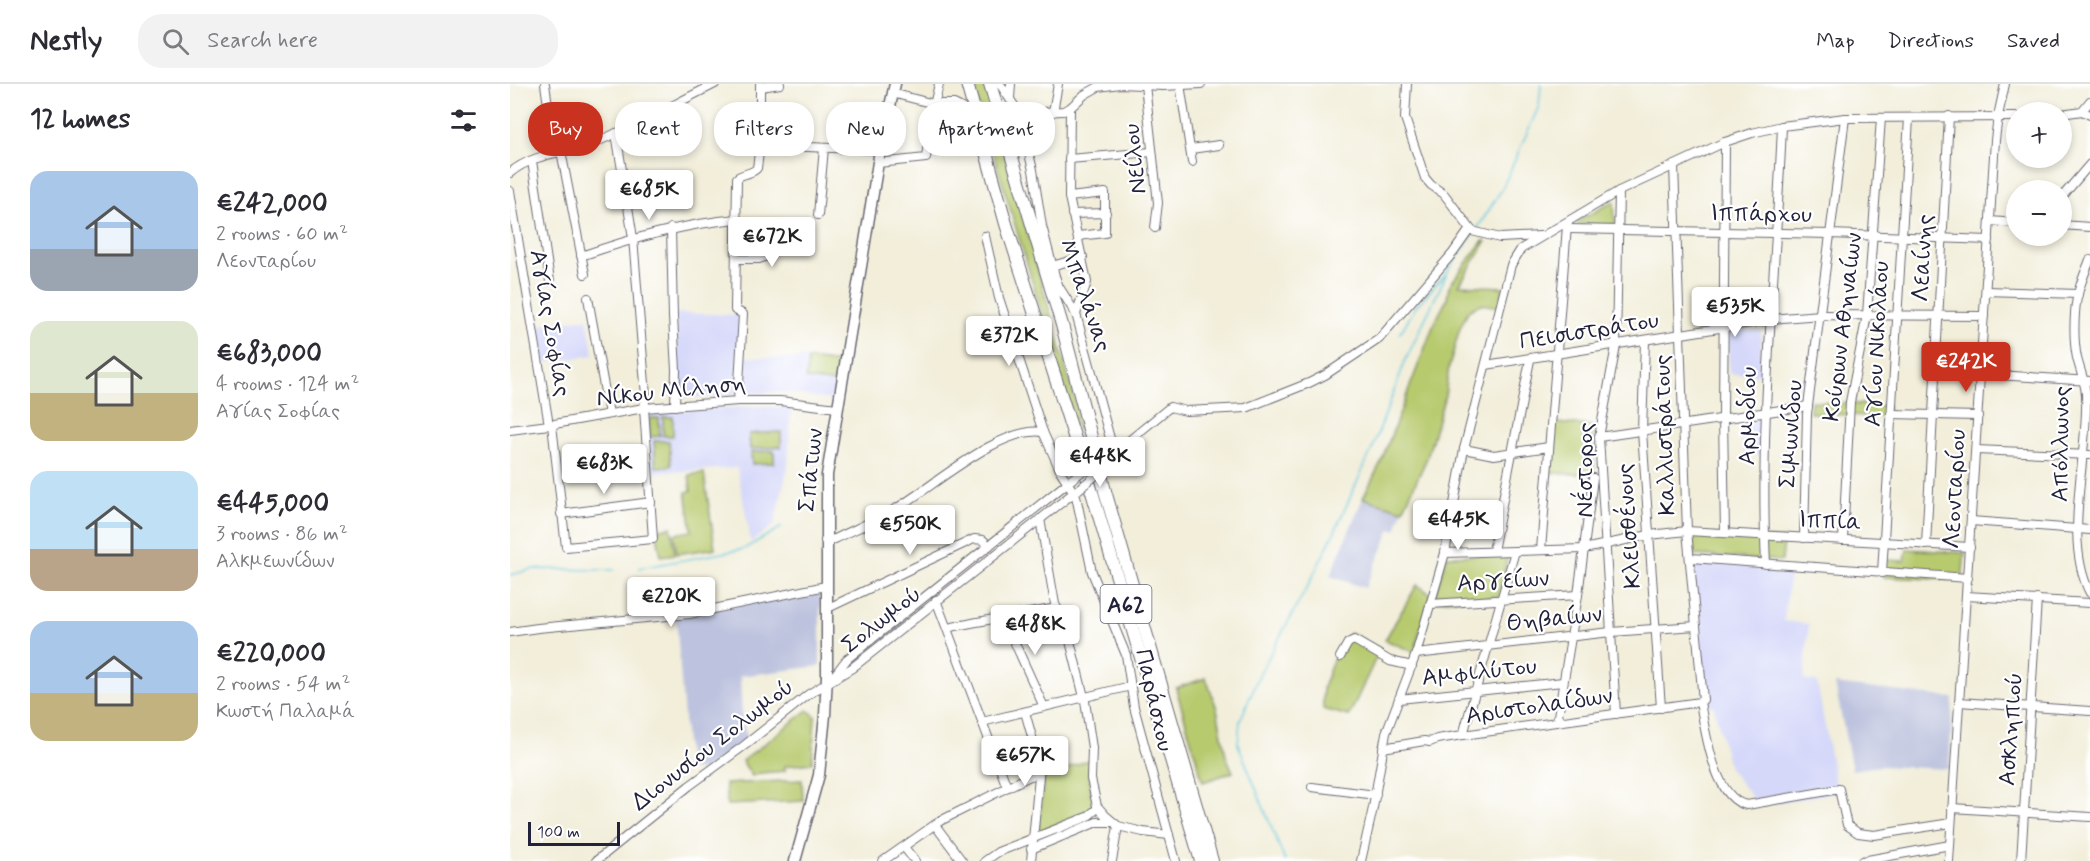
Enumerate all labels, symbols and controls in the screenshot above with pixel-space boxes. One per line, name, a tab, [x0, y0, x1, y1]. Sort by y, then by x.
search box	[138, 14, 558, 68]
text: Nestly	[30, 23, 102, 60]
icon: search	[159, 25, 192, 58]
text: Search here	[207, 27, 318, 55]
text: Map	[1816, 27, 1855, 55]
text: Directions	[1888, 27, 1974, 55]
text: Saved	[2007, 27, 2060, 55]
chip: Buy	[528, 102, 603, 156]
chip: Rent	[615, 102, 702, 156]
chip: Filters	[714, 102, 814, 156]
chip: New	[826, 102, 906, 156]
chip: Apartment	[918, 102, 1055, 156]
map controls	[2006, 102, 2072, 246]
button: +	[2006, 102, 2072, 168]
text: 12 homes	[30, 103, 130, 137]
icon: filters	[447, 104, 480, 137]
street label: Νείλου	[1116, 122, 1155, 196]
pin: €685K	[607, 170, 691, 221]
text: €685K	[619, 176, 679, 203]
button: −	[2006, 180, 2072, 246]
text: €242,000	[216, 187, 328, 221]
icon: home	[78, 195, 150, 267]
street label: Ιππάρχου	[1710, 198, 1812, 231]
street label: Λεαίνης	[1906, 213, 1941, 303]
pin: €672K	[730, 217, 814, 268]
text: 2 rooms · 60 m²	[216, 221, 348, 248]
text: €672K	[742, 223, 802, 250]
street label: Κούρων Αθηναίων	[1817, 231, 1870, 423]
street label: Μπαλάνας	[1051, 235, 1118, 356]
street label: Αγίας Σοφίας	[521, 247, 578, 399]
text: Λεονταρίου	[216, 248, 316, 275]
street label: Αγίου Νικολάου	[1858, 260, 1897, 428]
pin: €535K	[1693, 287, 1777, 338]
text: €535K	[1706, 293, 1764, 320]
street label: Πεισιστράτου	[1517, 305, 1661, 358]
pin: €372K	[967, 316, 1051, 367]
text: €372K	[980, 322, 1038, 349]
text: €683,000	[216, 337, 322, 371]
pin: €242K	[1924, 342, 2008, 393]
icon: home	[78, 345, 150, 417]
text: €242K	[1935, 348, 1997, 375]
street label: Καλλιστράτους	[1647, 354, 1684, 516]
street label: Αρμοδίου	[1732, 366, 1765, 466]
street label: Νίκου Μίληση	[595, 368, 747, 415]
text: 4 rooms · 124 m²	[216, 371, 359, 398]
street label: Σιμωνίδου	[1772, 379, 1811, 489]
street label: Απόλλωνος	[2045, 386, 2078, 503]
text: Αγίας Σοφίας	[216, 398, 340, 425]
street label: Νέστορος	[1569, 422, 1601, 518]
street label: Σπάτων	[792, 427, 831, 514]
street label: Λεονταρίου	[1937, 428, 1974, 550]
pin: €448K	[1058, 437, 1142, 488]
text: €448K	[1069, 443, 1131, 470]
pin: €683K	[562, 444, 646, 495]
text: €683K	[576, 450, 632, 477]
street label: Κλεισθένους	[1609, 462, 1649, 590]
text: €445,000	[216, 487, 329, 521]
icon: home	[78, 495, 150, 567]
pin: €445K	[1416, 500, 1500, 551]
street label: Ιππία	[1798, 504, 1862, 539]
pin: €550K	[868, 505, 952, 556]
text: €445K	[1427, 506, 1489, 533]
text: €550K	[879, 511, 941, 538]
text: 3 rooms · 86 m²	[216, 521, 348, 548]
text: Αλκμεωνίδων	[216, 548, 334, 575]
street label: Αργείων	[1456, 564, 1550, 599]
pin: €220K	[629, 577, 713, 628]
street label: Σολωμού	[836, 579, 928, 661]
text: €220K	[641, 583, 701, 610]
road number: Α62	[1100, 585, 1152, 623]
street label: Θηβαίων	[1505, 599, 1604, 640]
pin: €488K	[993, 605, 1077, 656]
text: €488K	[1005, 611, 1065, 638]
text: €220,000	[216, 637, 326, 671]
icon: home	[78, 645, 150, 717]
street label: Παράσχου	[1127, 646, 1180, 755]
street label: Αμφιλύτου	[1420, 651, 1538, 694]
text: 2 rooms · 54 m²	[216, 671, 350, 698]
street label: Ασκληπιού	[1992, 671, 2031, 787]
street label: Διονυσίου Σολωμού	[625, 672, 801, 818]
street label: Αριστολαίδων	[1464, 681, 1615, 732]
text: Κωστή Παλαμά	[216, 698, 355, 725]
pin: €657K	[983, 736, 1067, 787]
text: €657K	[995, 742, 1055, 769]
scale bar	[528, 819, 620, 846]
text: 100 m	[537, 822, 580, 843]

